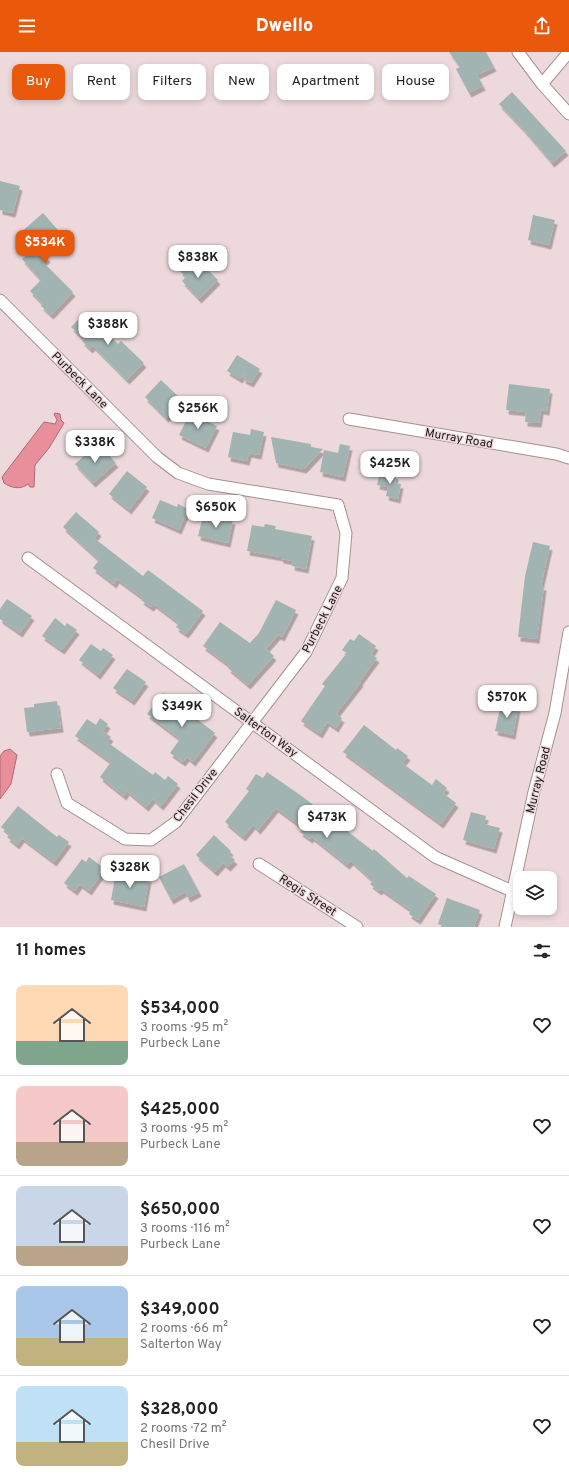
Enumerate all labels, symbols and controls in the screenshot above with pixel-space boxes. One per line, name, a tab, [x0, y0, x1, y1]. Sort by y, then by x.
icon: menu	[16, 15, 38, 37]
text: Dwello	[256, 15, 313, 38]
icon: share	[531, 15, 553, 37]
chip: Buy	[12, 64, 65, 100]
chip: Rent	[73, 64, 130, 100]
chip: Filters	[138, 64, 206, 100]
chip: New	[214, 64, 269, 100]
chip: Apartment	[277, 64, 374, 100]
chip: House	[382, 64, 449, 100]
pin: $534K	[17, 230, 73, 264]
text: $534K	[24, 235, 66, 251]
pin: $838K	[170, 245, 226, 279]
text: $838K	[177, 250, 219, 266]
pin: $388K	[80, 312, 136, 346]
text: $388K	[87, 317, 129, 333]
street label: Purbeck Lane	[47, 349, 111, 413]
pin: $256K	[170, 396, 226, 430]
text: $256K	[178, 401, 218, 417]
street label: Murray Road	[424, 425, 494, 453]
pin: $338K	[67, 430, 123, 464]
text: $338K	[75, 435, 115, 451]
pin: $425K	[362, 451, 418, 485]
text: $425K	[369, 456, 411, 472]
pin: $650K	[188, 495, 244, 529]
text: $650K	[195, 500, 237, 516]
street label: Purbeck Lane	[299, 583, 347, 656]
pin: $570K	[479, 685, 535, 719]
text: $570K	[487, 690, 527, 706]
pin: $349K	[154, 694, 210, 728]
text: $349K	[161, 699, 203, 715]
street label: Salterton Way	[230, 704, 301, 761]
street label: Murray Road	[523, 745, 555, 816]
street label: Chesil Drive	[170, 765, 222, 826]
pin: $473K	[299, 805, 355, 839]
text: $473K	[307, 810, 347, 826]
pin: $328K	[102, 855, 158, 889]
text: $328K	[110, 860, 150, 876]
street label: Regis Street	[276, 871, 339, 920]
map controls	[513, 871, 557, 915]
button: layers	[513, 871, 557, 915]
text: 11 homes	[16, 940, 86, 962]
icon: filters	[531, 940, 553, 962]
text: $534,000	[140, 998, 220, 1020]
icon: home	[48, 1001, 96, 1049]
icon: heart	[531, 1014, 553, 1036]
text: 3 rooms · 95 m²	[140, 1020, 228, 1036]
text: Purbeck Lane	[140, 1036, 220, 1052]
text: $425,000	[140, 1099, 220, 1121]
icon: home	[48, 1102, 96, 1150]
icon: heart	[531, 1115, 553, 1137]
text: 3 rooms · 95 m²	[140, 1121, 228, 1137]
text: Purbeck Lane	[140, 1137, 220, 1153]
text: $650,000	[140, 1199, 220, 1221]
icon: home	[48, 1202, 96, 1250]
icon: heart	[531, 1215, 553, 1237]
text: 3 rooms · 116 m²	[140, 1221, 230, 1237]
text: Purbeck Lane	[140, 1237, 220, 1253]
text: $349,000	[140, 1299, 220, 1321]
icon: home	[48, 1302, 96, 1350]
icon: heart	[531, 1315, 553, 1337]
text: 2 rooms · 66 m²	[140, 1321, 228, 1337]
text: Salterton Way	[140, 1337, 222, 1353]
text: $328,000	[140, 1399, 219, 1421]
icon: home	[48, 1402, 96, 1450]
icon: heart	[531, 1415, 553, 1437]
text: 2 rooms · 72 m²	[140, 1421, 226, 1437]
text: Chesil Drive	[140, 1437, 209, 1453]

